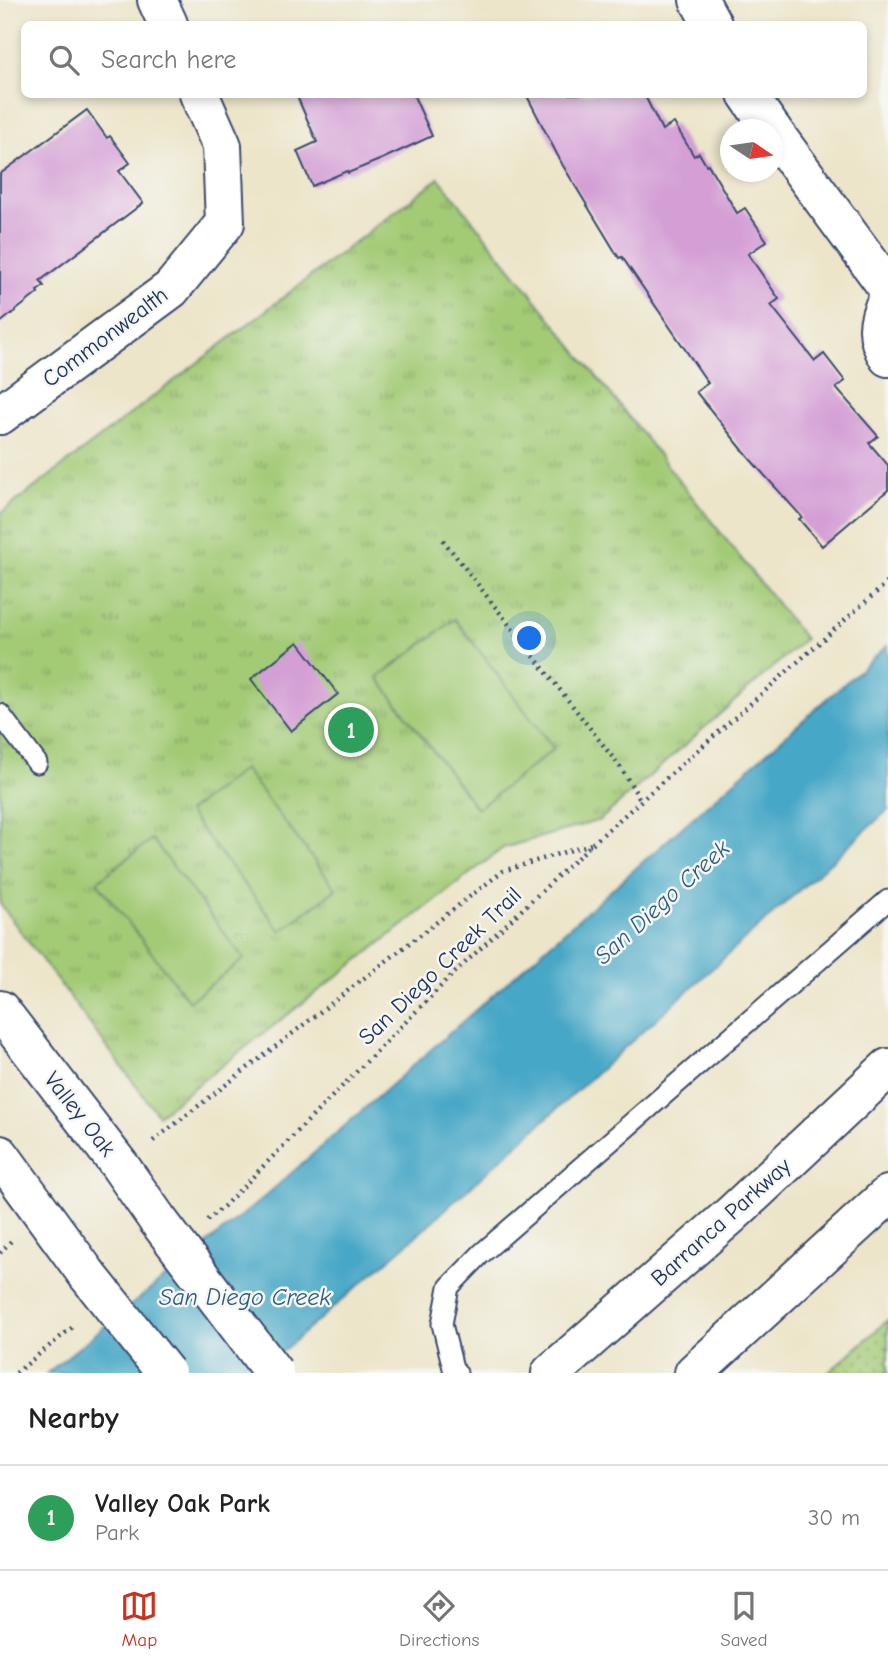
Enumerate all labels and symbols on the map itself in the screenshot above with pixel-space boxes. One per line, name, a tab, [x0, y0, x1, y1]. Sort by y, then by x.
north arrow	[720, 119, 783, 182]
street label: Commonwealth	[37, 281, 173, 393]
your location	[512, 621, 546, 655]
pin: 1	[328, 704, 374, 756]
water label: San Diego Creek	[589, 834, 736, 970]
street label: San Diego Creek Trail	[353, 881, 527, 1051]
street label: Valley Oak	[39, 1066, 121, 1162]
street label: Barranca Parkway	[646, 1152, 797, 1292]
water label: San Diego Creek	[159, 1283, 331, 1311]

